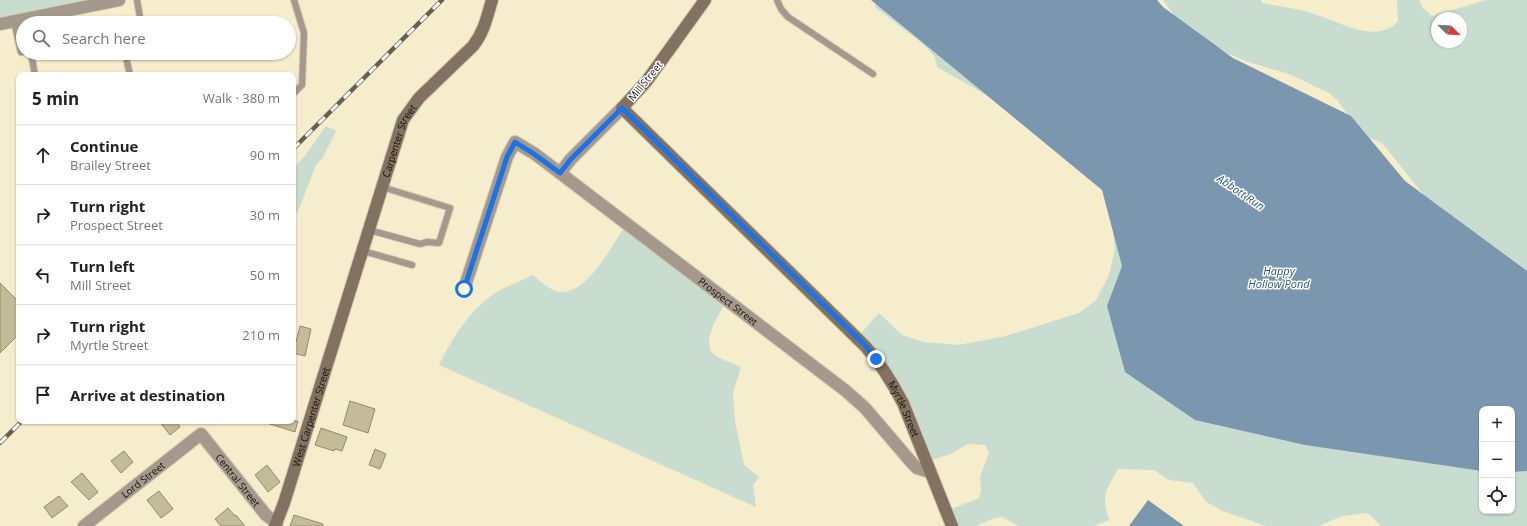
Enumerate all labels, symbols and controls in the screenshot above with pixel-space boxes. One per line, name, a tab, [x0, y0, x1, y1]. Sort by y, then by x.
north arrow	[1431, 12, 1467, 48]
search box	[16, 16, 296, 60]
icon: search	[30, 27, 52, 49]
text: Search here	[62, 28, 146, 48]
street label: Mill Street	[625, 58, 666, 104]
text: 5 min	[32, 87, 79, 110]
text: Walk · 380 m	[203, 89, 280, 107]
street label: Carpenter Street	[379, 101, 420, 179]
text: Continue	[70, 136, 138, 156]
icon: ahead	[32, 144, 54, 166]
text: 90 m	[250, 146, 280, 164]
text: Brailey Street	[70, 156, 151, 174]
water label: Abbott Run	[1214, 170, 1268, 213]
text: Turn right	[70, 196, 145, 216]
icon: right	[32, 204, 54, 226]
text: 30 m	[250, 206, 280, 224]
text: Prospect Street	[70, 216, 163, 234]
text: Turn left	[70, 256, 135, 276]
water label: Happy Hollow Pond	[1248, 263, 1310, 291]
icon: left	[32, 264, 54, 286]
text: 50 m	[250, 266, 280, 284]
street label: Prospect Street	[695, 274, 761, 329]
text: Mill Street	[70, 276, 131, 294]
route start	[455, 280, 473, 298]
text: Turn right	[70, 316, 145, 336]
icon: right	[32, 324, 54, 346]
text: 210 m	[242, 326, 280, 344]
text: Myrtle Street	[70, 336, 148, 354]
route end	[867, 350, 885, 368]
street label: West Carpenter Street	[289, 365, 333, 468]
street label: Myrtle Street	[885, 378, 923, 439]
icon: arrive	[32, 384, 54, 406]
text: Arrive at destination	[70, 385, 225, 405]
map controls	[1479, 406, 1515, 514]
button: +	[1479, 406, 1515, 442]
button: −	[1479, 442, 1515, 478]
street label: Central Street	[212, 451, 264, 510]
street label: Lord Street	[118, 458, 168, 501]
button: locate	[1479, 478, 1515, 514]

